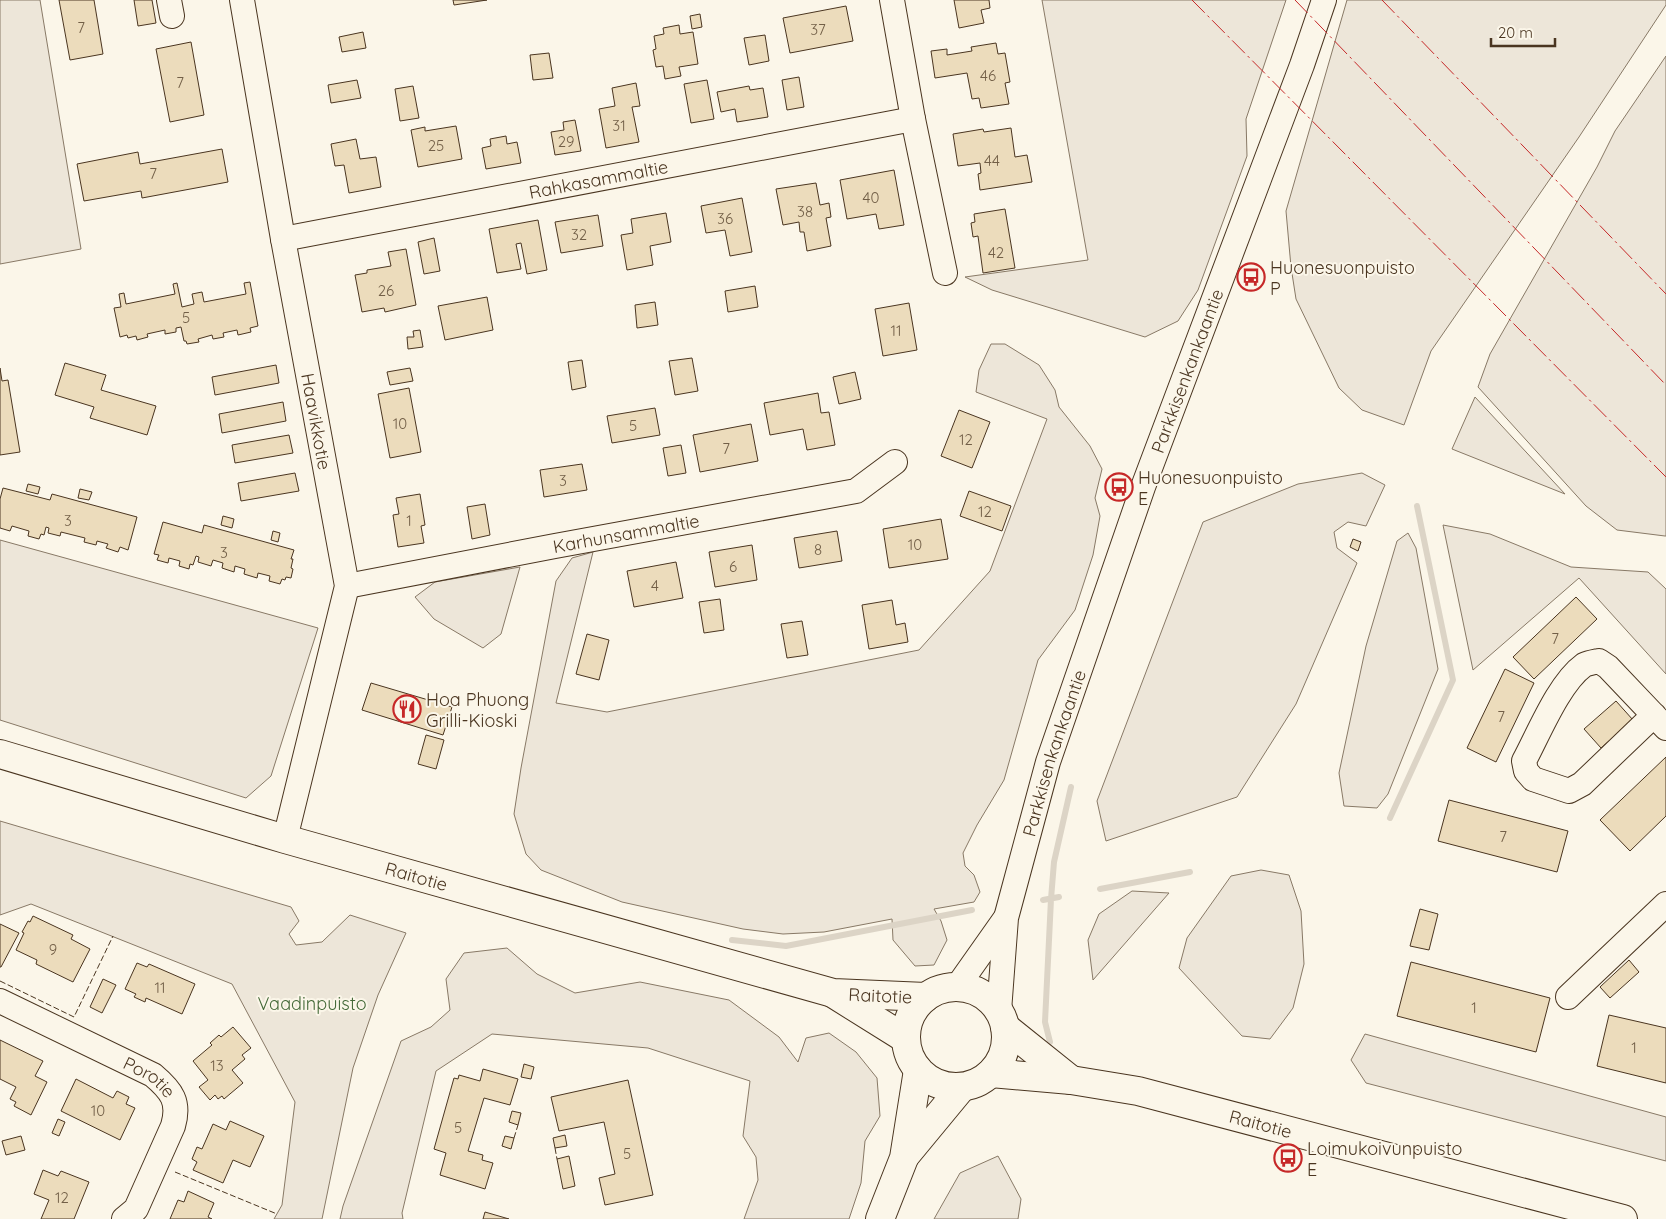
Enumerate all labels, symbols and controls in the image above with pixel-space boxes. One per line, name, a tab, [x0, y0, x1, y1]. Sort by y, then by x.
scale bar	[1491, 15, 1555, 47]
house number: 7	[77, 18, 85, 37]
house number: 37	[810, 20, 826, 39]
text: 20 m	[1498, 23, 1533, 42]
house number: 46	[980, 66, 996, 85]
house number: 7	[176, 73, 184, 92]
house number: 31	[612, 116, 626, 135]
house number: 29	[558, 132, 574, 151]
house number: 25	[428, 136, 444, 155]
house number: 44	[984, 151, 1000, 170]
street label: Rahkasammaltie	[527, 154, 670, 203]
house number: 7	[149, 164, 157, 183]
house number: 40	[863, 188, 879, 207]
house number: 38	[797, 202, 813, 221]
house number: 36	[717, 209, 733, 228]
house number: 32	[571, 225, 587, 244]
house number: 42	[988, 243, 1004, 262]
place label: Huonesuonpuisto P	[1270, 256, 1415, 300]
bus stop icon: Huonesuonpuisto P	[1236, 262, 1266, 292]
house number: 26	[378, 281, 394, 300]
street label: Parkkisenkankaantie	[1145, 285, 1228, 456]
house number: 5	[182, 308, 190, 327]
house number: 11	[890, 321, 902, 340]
street label: Haavikkotie	[296, 371, 337, 472]
house number: 10	[393, 414, 407, 433]
house number: 5	[629, 416, 637, 435]
house number: 12	[959, 430, 973, 449]
house number: 7	[722, 439, 730, 458]
place label: Huonesuonpuisto E	[1138, 466, 1283, 510]
house number: 3	[559, 471, 567, 490]
bus stop icon: Huonesuonpuisto E	[1104, 472, 1134, 502]
house number: 12	[978, 502, 992, 521]
street label: Karhunsammaltie	[551, 508, 701, 558]
house number: 3	[64, 511, 72, 530]
house number: 1	[406, 511, 412, 530]
house number: 10	[908, 535, 922, 554]
house number: 8	[814, 540, 822, 559]
house number: 3	[220, 543, 228, 562]
house number: 6	[729, 557, 737, 576]
house number: 4	[651, 576, 659, 595]
house number: 7	[1551, 629, 1559, 648]
street label: Parkkisenkankaantie	[1017, 667, 1091, 839]
place label: Hoa Phuong Grilli-Kioski	[426, 688, 529, 732]
restaurant icon: Hoa Phuong Grilli-Kioski	[392, 694, 422, 724]
house number: 7	[1497, 707, 1505, 726]
house number: 7	[1499, 827, 1507, 846]
street label: Raitotie	[383, 856, 450, 896]
house number: 9	[49, 940, 57, 959]
house number: 11	[154, 978, 166, 997]
street label: Raitotie	[848, 982, 913, 1008]
park label: Vaadinpuisto	[257, 992, 367, 1015]
house number: 1	[1471, 998, 1477, 1017]
house number: 1	[1631, 1038, 1637, 1057]
street label: Porotie	[120, 1051, 181, 1102]
house number: 13	[210, 1056, 224, 1075]
house number: 10	[91, 1101, 105, 1120]
street label: Raitotie	[1227, 1104, 1294, 1143]
house number: 5	[454, 1118, 462, 1137]
place label: Loimukoivunpuisto E	[1307, 1137, 1462, 1181]
bus stop icon: Loimukoivunpuisto E	[1273, 1143, 1303, 1173]
house number: 5	[623, 1144, 631, 1163]
house number: 12	[55, 1188, 69, 1207]

